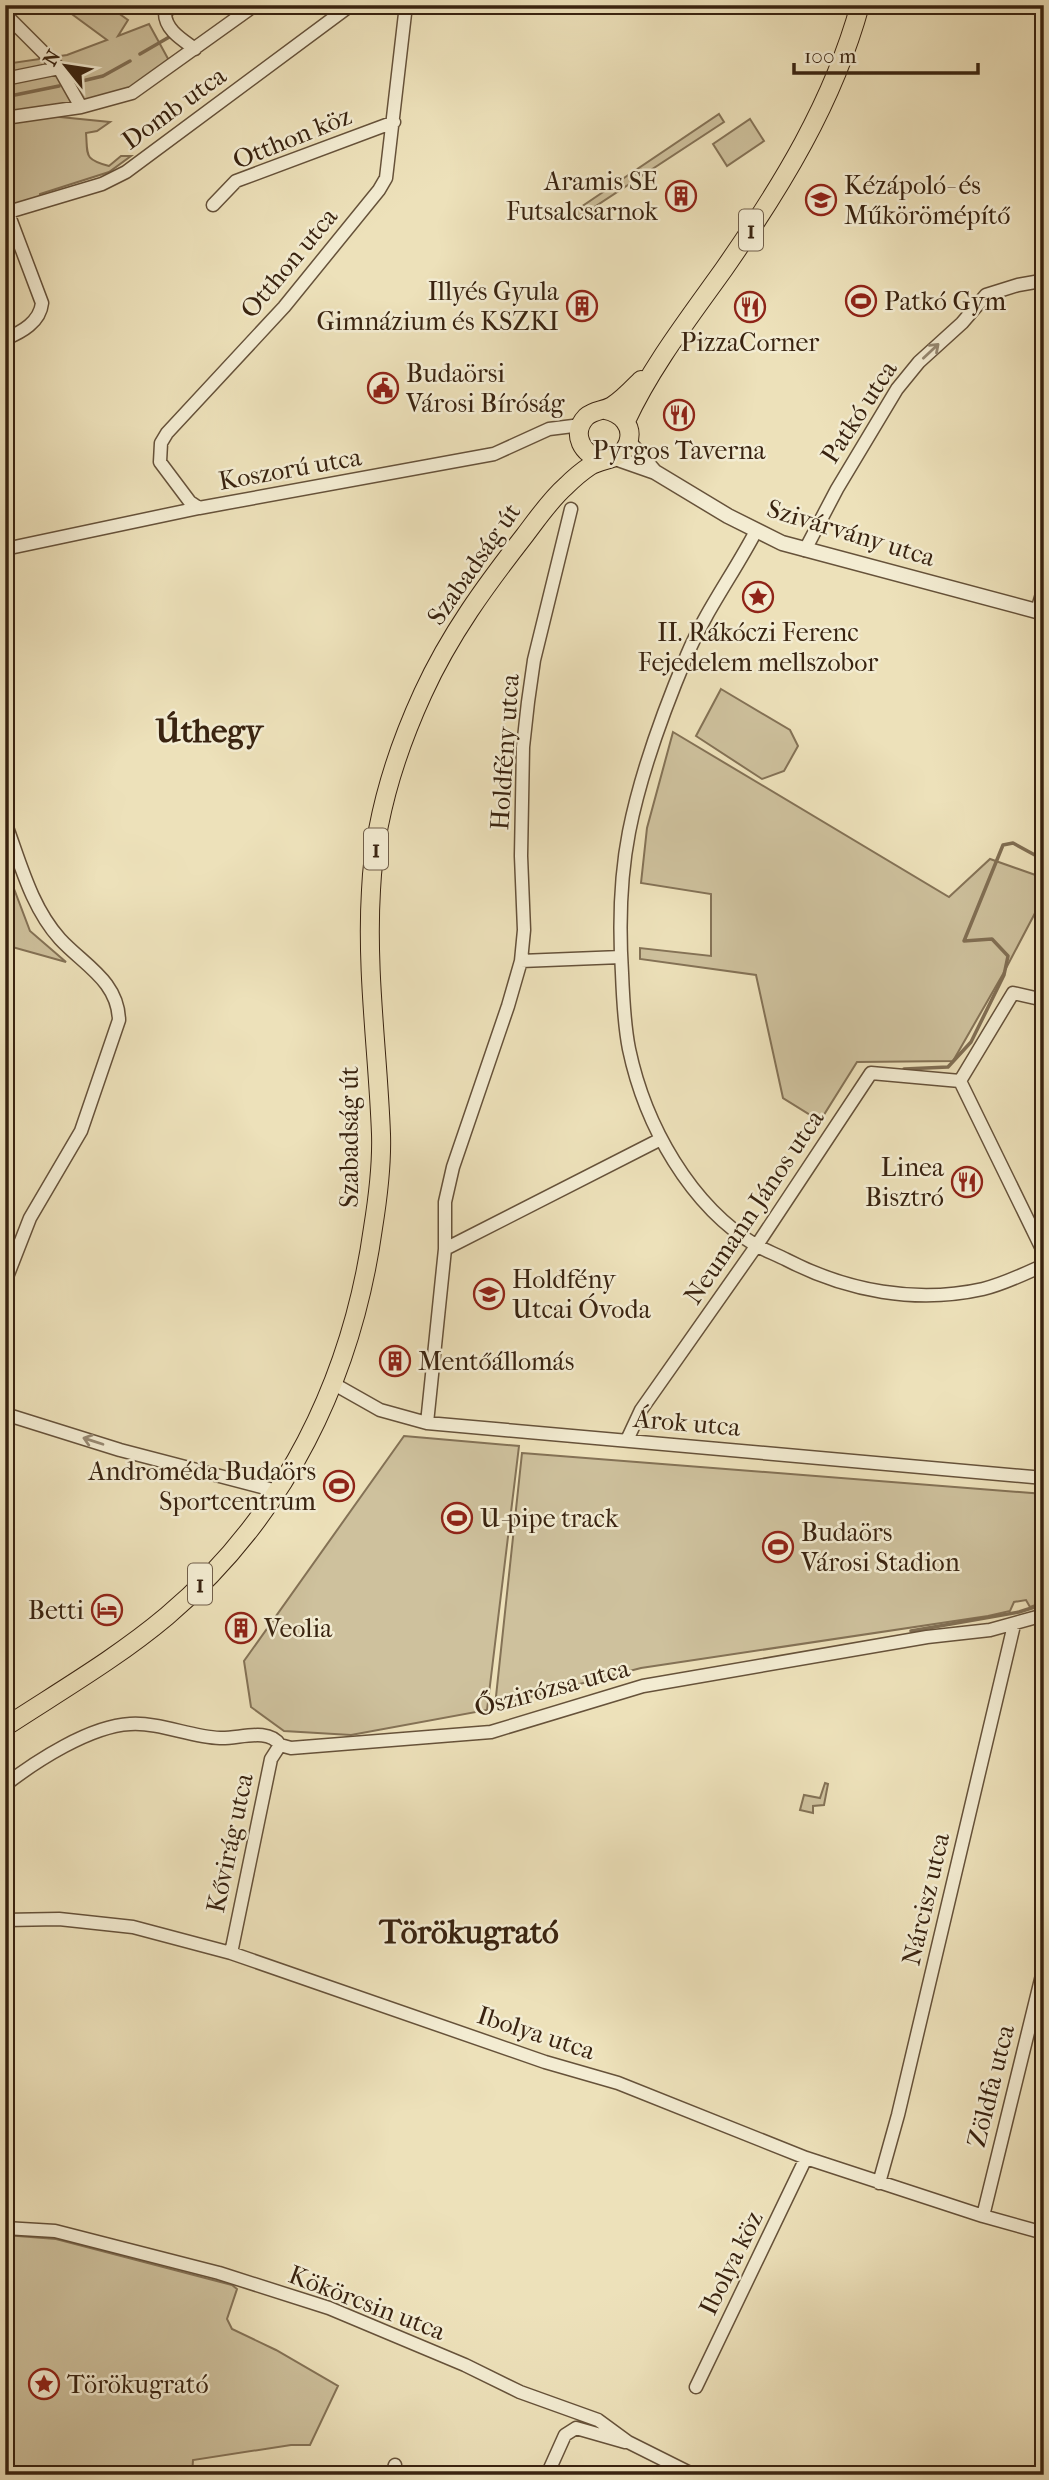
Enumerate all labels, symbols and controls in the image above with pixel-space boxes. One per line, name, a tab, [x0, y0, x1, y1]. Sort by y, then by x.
north arrow	[32, 32, 102, 102]
scale bar	[794, 32, 977, 76]
text: 100 m	[804, 44, 857, 68]
text: N	[39, 46, 66, 70]
street label: Domb utca	[116, 59, 233, 156]
street label: Otthon köz	[228, 100, 356, 176]
place label: Aramis SE Futsalcsarnok	[506, 166, 659, 227]
place label: Kézápoló- és Műkörömépítő	[844, 170, 1010, 231]
building icon: Aramis SE Futsalcsarnok	[664, 179, 698, 213]
school or university icon: Kézápoló- és Műkörömépítő	[804, 183, 838, 217]
street label: Otthon utca	[234, 201, 345, 325]
road number: 1	[739, 210, 763, 250]
place label: Illyés Gyula Gimnázium és KSZKI	[316, 276, 560, 337]
sports icon: Patkó Gym	[844, 284, 878, 318]
place label: Patkó Gym	[884, 286, 1006, 317]
building icon: Illyés Gyula Gimnázium és KSZKI	[565, 289, 599, 323]
restaurant icon: PizzaCorner	[733, 290, 767, 324]
place label: PizzaCorner	[681, 327, 819, 358]
one-way arrow	[922, 343, 940, 359]
street label: Patkó utca	[814, 354, 904, 469]
place label: Budaörsi Városi Bíróság	[405, 358, 566, 419]
public building icon: Budaörsi Városi Bíróság	[366, 371, 400, 405]
restaurant icon: Pyrgos Taverna	[662, 398, 696, 432]
place label: Pyrgos Taverna	[592, 435, 767, 466]
street label: Koszorú utca	[216, 441, 365, 497]
street label: Szivárvány utca	[763, 493, 940, 574]
street label: Szabadság út	[421, 496, 528, 631]
place icon: II. Rákóczi Ferenc Fejedelem mellszobor	[741, 580, 775, 614]
place label: II. Rákóczi Ferenc Fejedelem mellszobor	[638, 617, 878, 678]
street label: Holdfény utca	[484, 672, 526, 831]
district label: Úthegy	[155, 710, 265, 751]
road number: 1	[364, 828, 388, 870]
street label: Szabadság út	[334, 1065, 365, 1208]
street label: Neumann János utca	[677, 1103, 831, 1310]
place label: Linea Bisztró	[865, 1152, 945, 1213]
restaurant icon: Linea Bisztró	[950, 1165, 984, 1199]
place label: Holdfény Utcai Óvoda	[512, 1264, 652, 1325]
school or university icon: Holdfény Utcai Óvoda	[472, 1277, 506, 1311]
building icon: Mentőállomás	[378, 1344, 412, 1378]
place label: Mentőállomás	[418, 1346, 574, 1377]
street label: Árok utca	[631, 1402, 743, 1443]
one-way arrow	[82, 1434, 104, 1447]
place label: Androméda Budaörs Sportcentrum	[88, 1456, 316, 1517]
sports icon: Androméda Budaörs Sportcentrum	[322, 1469, 356, 1503]
sports icon: U-pipe track	[440, 1501, 474, 1535]
place label: U-pipe track	[480, 1503, 619, 1534]
place label: Budaörs Városi Stadion	[800, 1517, 960, 1578]
sports icon: Budaörs Városi Stadion	[761, 1530, 795, 1564]
road number: 1	[188, 1564, 212, 1604]
hotel icon: Betti	[90, 1593, 124, 1627]
place label: Betti	[28, 1595, 84, 1626]
building icon: Veolia	[224, 1611, 258, 1645]
place label: Veolia	[263, 1613, 333, 1644]
street label: Őszirózsa utca	[471, 1651, 634, 1724]
street label: Kővirág utca	[200, 1769, 260, 1916]
street label: Nárcisz utca	[896, 1829, 957, 1968]
district label: Törökugrató	[378, 1913, 559, 1952]
street label: Ibolya utca	[473, 1999, 600, 2067]
street label: Zöldfa utca	[961, 2021, 1021, 2151]
street label: Ibolya köz	[692, 2206, 770, 2320]
street label: Kökörcsin utca	[284, 2259, 451, 2347]
place icon: Törökugrató	[27, 2367, 61, 2401]
place label: Törökugrató	[67, 2369, 209, 2400]

